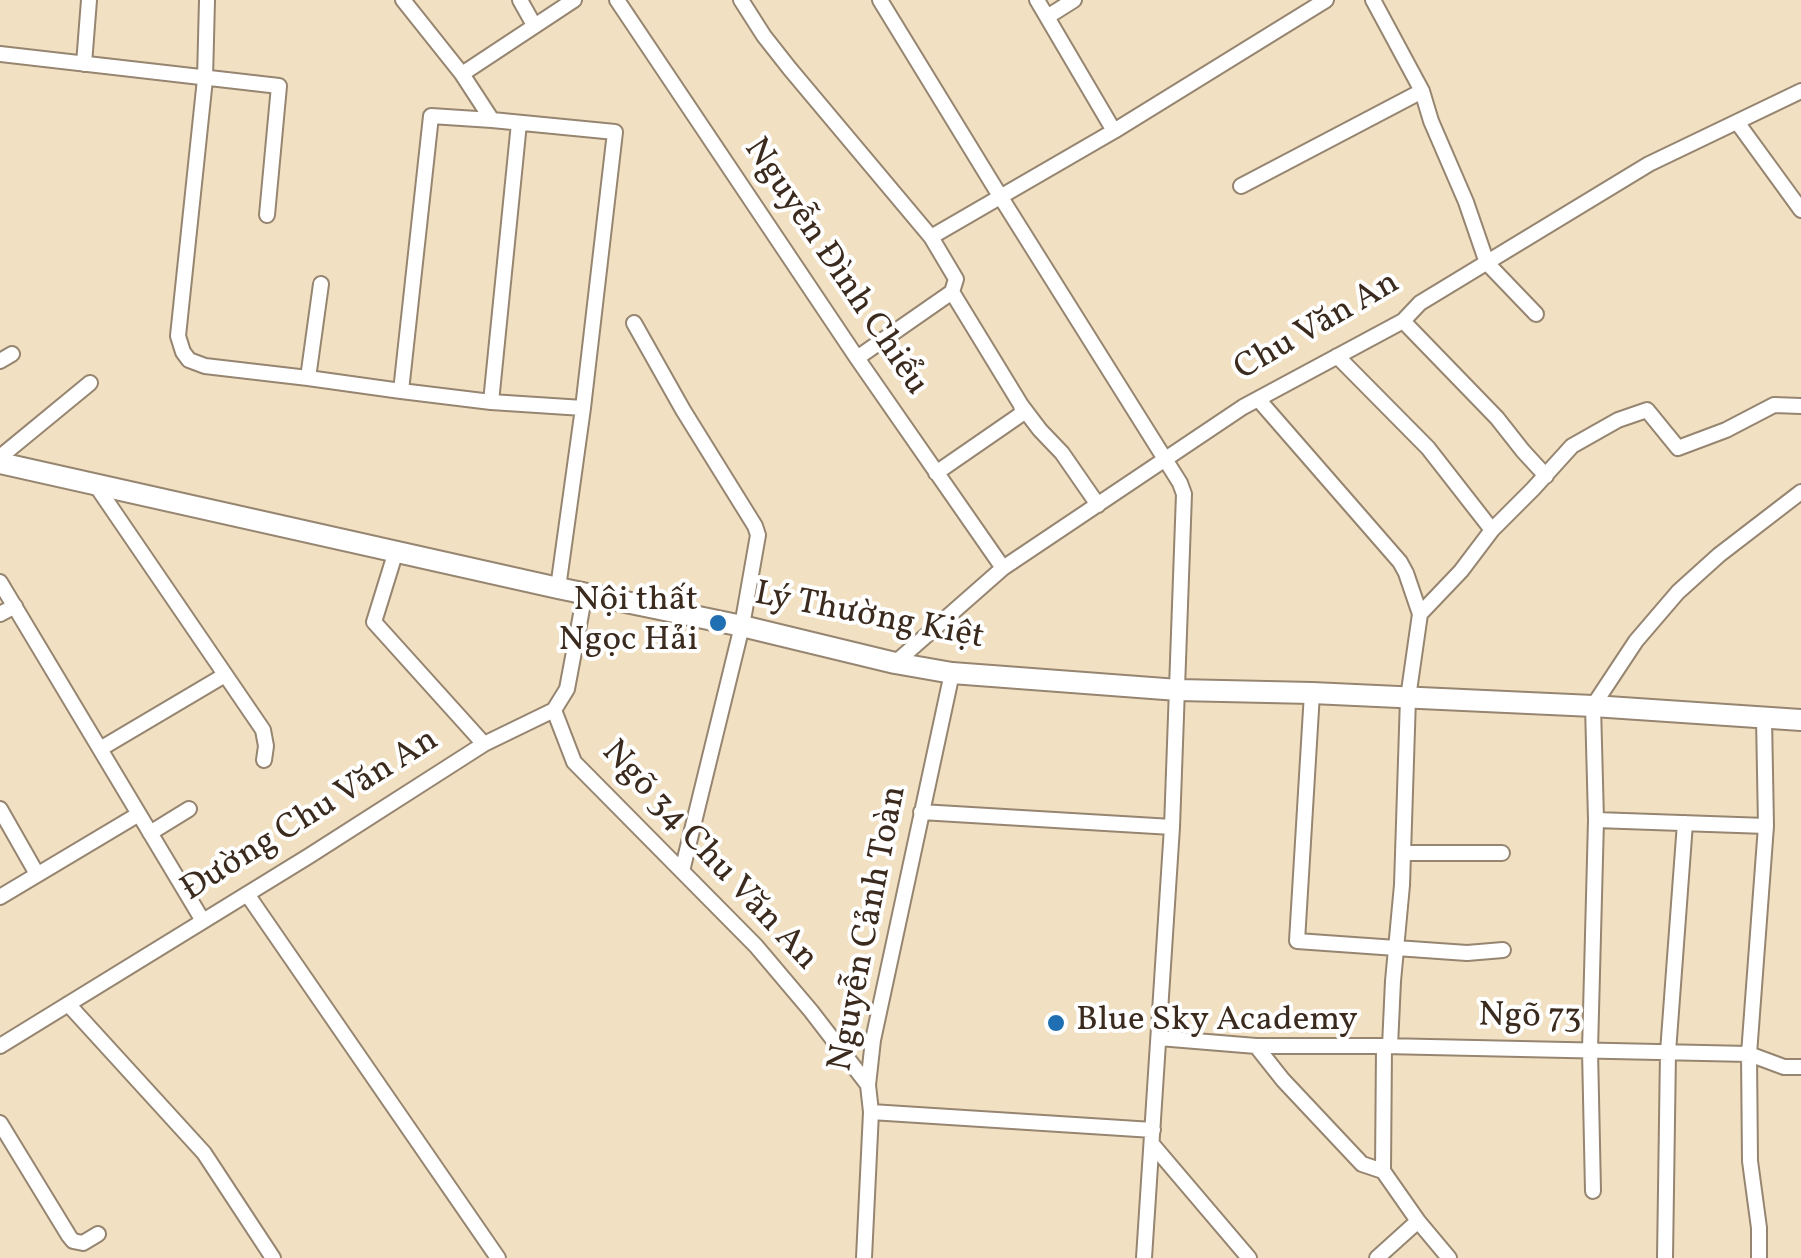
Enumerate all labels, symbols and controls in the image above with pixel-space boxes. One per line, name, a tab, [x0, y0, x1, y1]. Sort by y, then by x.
street label: Nguyễn Đình Chiểu	[732, 131, 936, 405]
street label: Chu Văn An	[1228, 264, 1408, 392]
street label: Lý Thường Kiệt	[751, 575, 987, 661]
place label: Nội thất Ngọc Hải	[559, 582, 698, 664]
marker: Nội thất Ngọc Hải	[707, 612, 729, 634]
street label: Đường Chu Văn An	[175, 721, 447, 913]
street label: Ngõ 34 Chu Văn An	[591, 733, 825, 981]
street label: Nguyễn Cảnh Toàn	[822, 783, 918, 1075]
street label: Ngõ 73	[1478, 997, 1582, 1041]
place label: Blue Sky Academy	[1076, 1002, 1358, 1044]
marker: Blue Sky Academy	[1045, 1012, 1067, 1034]

